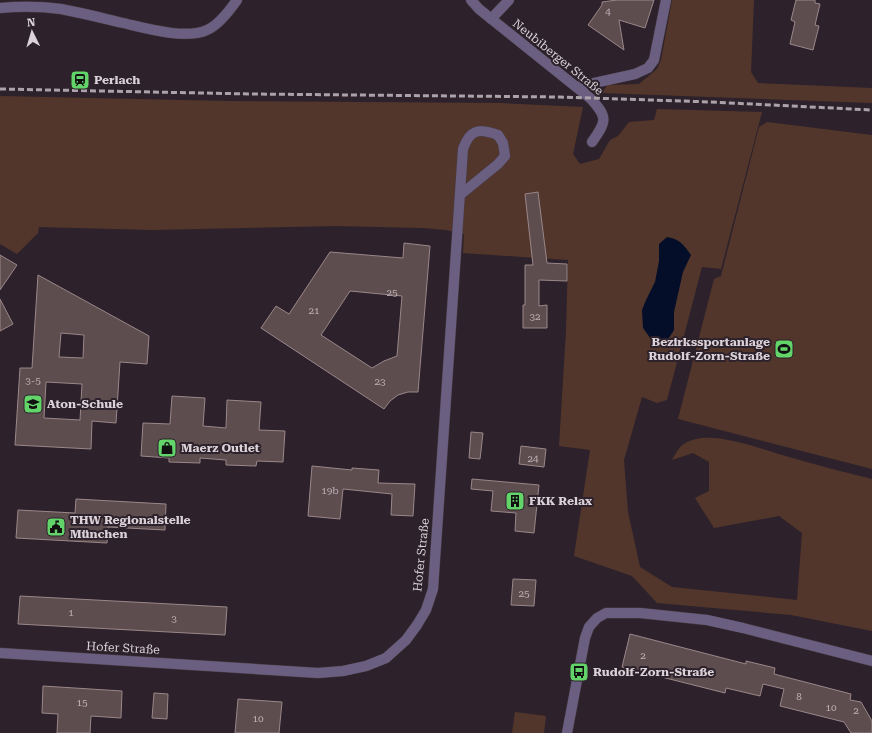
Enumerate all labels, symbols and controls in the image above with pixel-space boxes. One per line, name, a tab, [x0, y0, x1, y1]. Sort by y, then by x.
house number: 4	[605, 6, 611, 17]
north arrow	[12, 12, 52, 52]
text: N	[26, 16, 36, 29]
street label: Neubiberger Straße	[510, 16, 606, 98]
station icon: Perlach	[69, 69, 91, 91]
place label: Perlach	[94, 73, 140, 87]
house number: 25	[386, 287, 398, 298]
house number: 21	[308, 305, 320, 316]
house number: 32	[529, 311, 541, 322]
place label: Bezirkssportanlage Rudolf-Zorn-Straße	[649, 335, 770, 363]
sports icon: Bezirkssportanlage Rudolf-Zorn-Straße	[773, 338, 795, 360]
house number: 3-5	[25, 375, 41, 386]
house number: 23	[374, 376, 386, 387]
school or university icon: Aton-Schule	[22, 393, 44, 415]
place label: Aton-Schule	[47, 397, 123, 411]
shop icon: Maerz Outlet	[156, 437, 178, 459]
place label: Maerz Outlet	[181, 441, 260, 455]
house number: 24	[527, 453, 539, 464]
house number: 19b	[321, 485, 339, 496]
building icon: FKK Relax	[504, 490, 526, 512]
place label: FKK Relax	[529, 494, 592, 508]
place label: THW Regionalstelle München	[70, 513, 191, 541]
public building icon: THW Regionalstelle München	[45, 516, 67, 538]
street label: Hofer Straße	[410, 517, 432, 592]
house number: 25	[518, 588, 530, 599]
house number: 1	[68, 607, 74, 618]
house number: 3	[171, 613, 177, 624]
street label: Hofer Straße	[86, 639, 161, 657]
house number: 2	[640, 650, 646, 661]
bus stop icon: Rudolf-Zorn-Straße	[568, 661, 590, 683]
place label: Rudolf-Zorn-Straße	[593, 665, 714, 679]
house number: 8	[796, 691, 802, 702]
house number: 15	[76, 697, 88, 708]
house number: 10	[825, 702, 837, 713]
house number: 2	[853, 705, 859, 716]
house number: 10	[252, 713, 264, 724]

